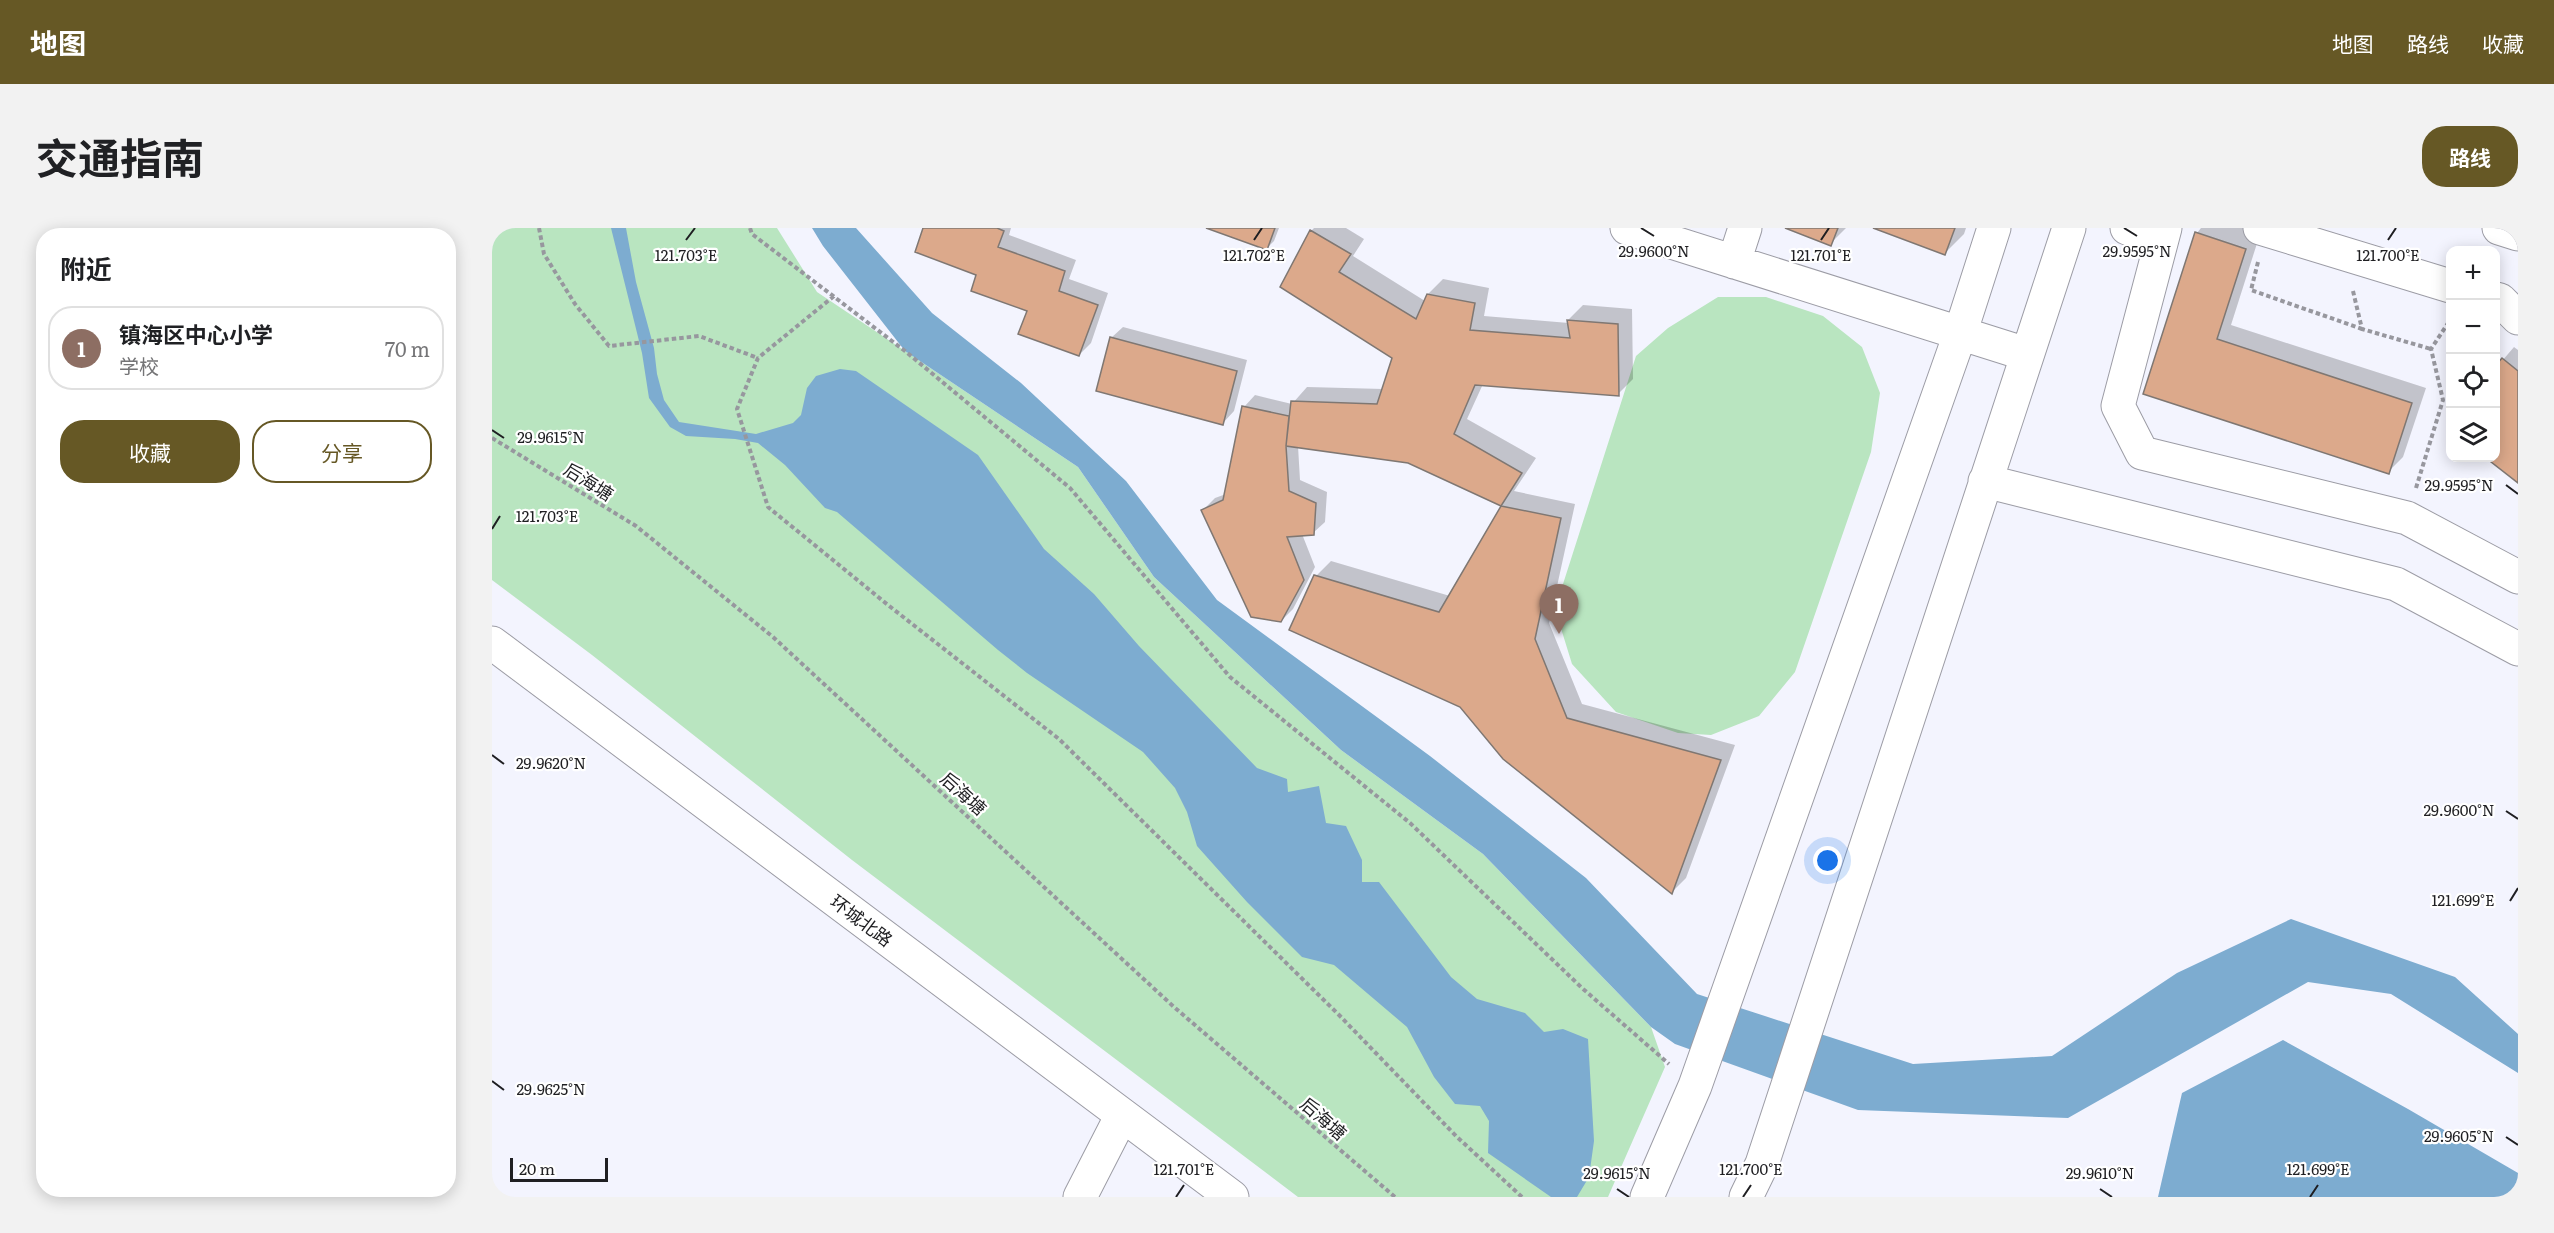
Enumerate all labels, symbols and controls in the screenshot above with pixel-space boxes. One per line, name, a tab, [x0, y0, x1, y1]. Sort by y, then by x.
text: 地图	[30, 21, 86, 63]
text: 地图	[2332, 27, 2374, 58]
text: 路线	[2407, 27, 2449, 58]
text: 收藏	[2482, 27, 2524, 58]
text: 交通指南	[36, 125, 204, 187]
button: 路线	[2422, 126, 2518, 187]
text: 29.9600°N	[1618, 239, 1690, 262]
text: 29.9595°N	[2103, 239, 2171, 262]
text: 121.703°E	[655, 243, 717, 266]
text: 121.702°E	[1223, 243, 1285, 266]
text: 121.701°E	[1791, 243, 1851, 266]
text: 121.700°E	[2356, 243, 2420, 266]
map controls	[2446, 246, 2500, 462]
button: +	[2446, 246, 2500, 300]
text: 附近	[60, 248, 112, 287]
button: −	[2446, 300, 2500, 354]
text: 镇海区中心小学	[119, 317, 273, 350]
text: 1	[77, 333, 86, 363]
text: 70 m	[385, 333, 430, 363]
text: 学校	[119, 350, 159, 380]
button: locate	[2446, 354, 2500, 408]
button: layers	[2446, 408, 2500, 462]
button: 收藏	[60, 420, 240, 483]
button: 分享	[252, 420, 432, 483]
text: 29.9615°N	[517, 425, 585, 448]
street label: 后海塘	[559, 455, 619, 507]
text: 29.9595°N	[2425, 473, 2493, 496]
text: 121.703°E	[516, 504, 578, 527]
pin: 1	[1540, 584, 1578, 634]
text: 29.9620°N	[516, 751, 586, 774]
street label: 后海塘	[935, 765, 993, 821]
text: 29.9600°N	[2423, 798, 2495, 821]
your location	[1813, 846, 1842, 875]
street label: 环城北路	[825, 888, 899, 952]
text: 121.699°E	[2431, 888, 2495, 911]
text: 29.9625°N	[516, 1077, 586, 1100]
street label: 后海塘	[1295, 1090, 1353, 1146]
text: 29.9605°N	[2424, 1124, 2494, 1147]
scale bar	[510, 1155, 608, 1182]
text: 20 m	[519, 1156, 555, 1180]
text: 121.701°E	[1154, 1157, 1214, 1180]
text: 121.700°E	[1719, 1157, 1783, 1180]
text: 121.699°E	[2286, 1157, 2350, 1180]
text: 29.9615°N	[1583, 1161, 1651, 1184]
text: 29.9610°N	[2066, 1161, 2134, 1184]

